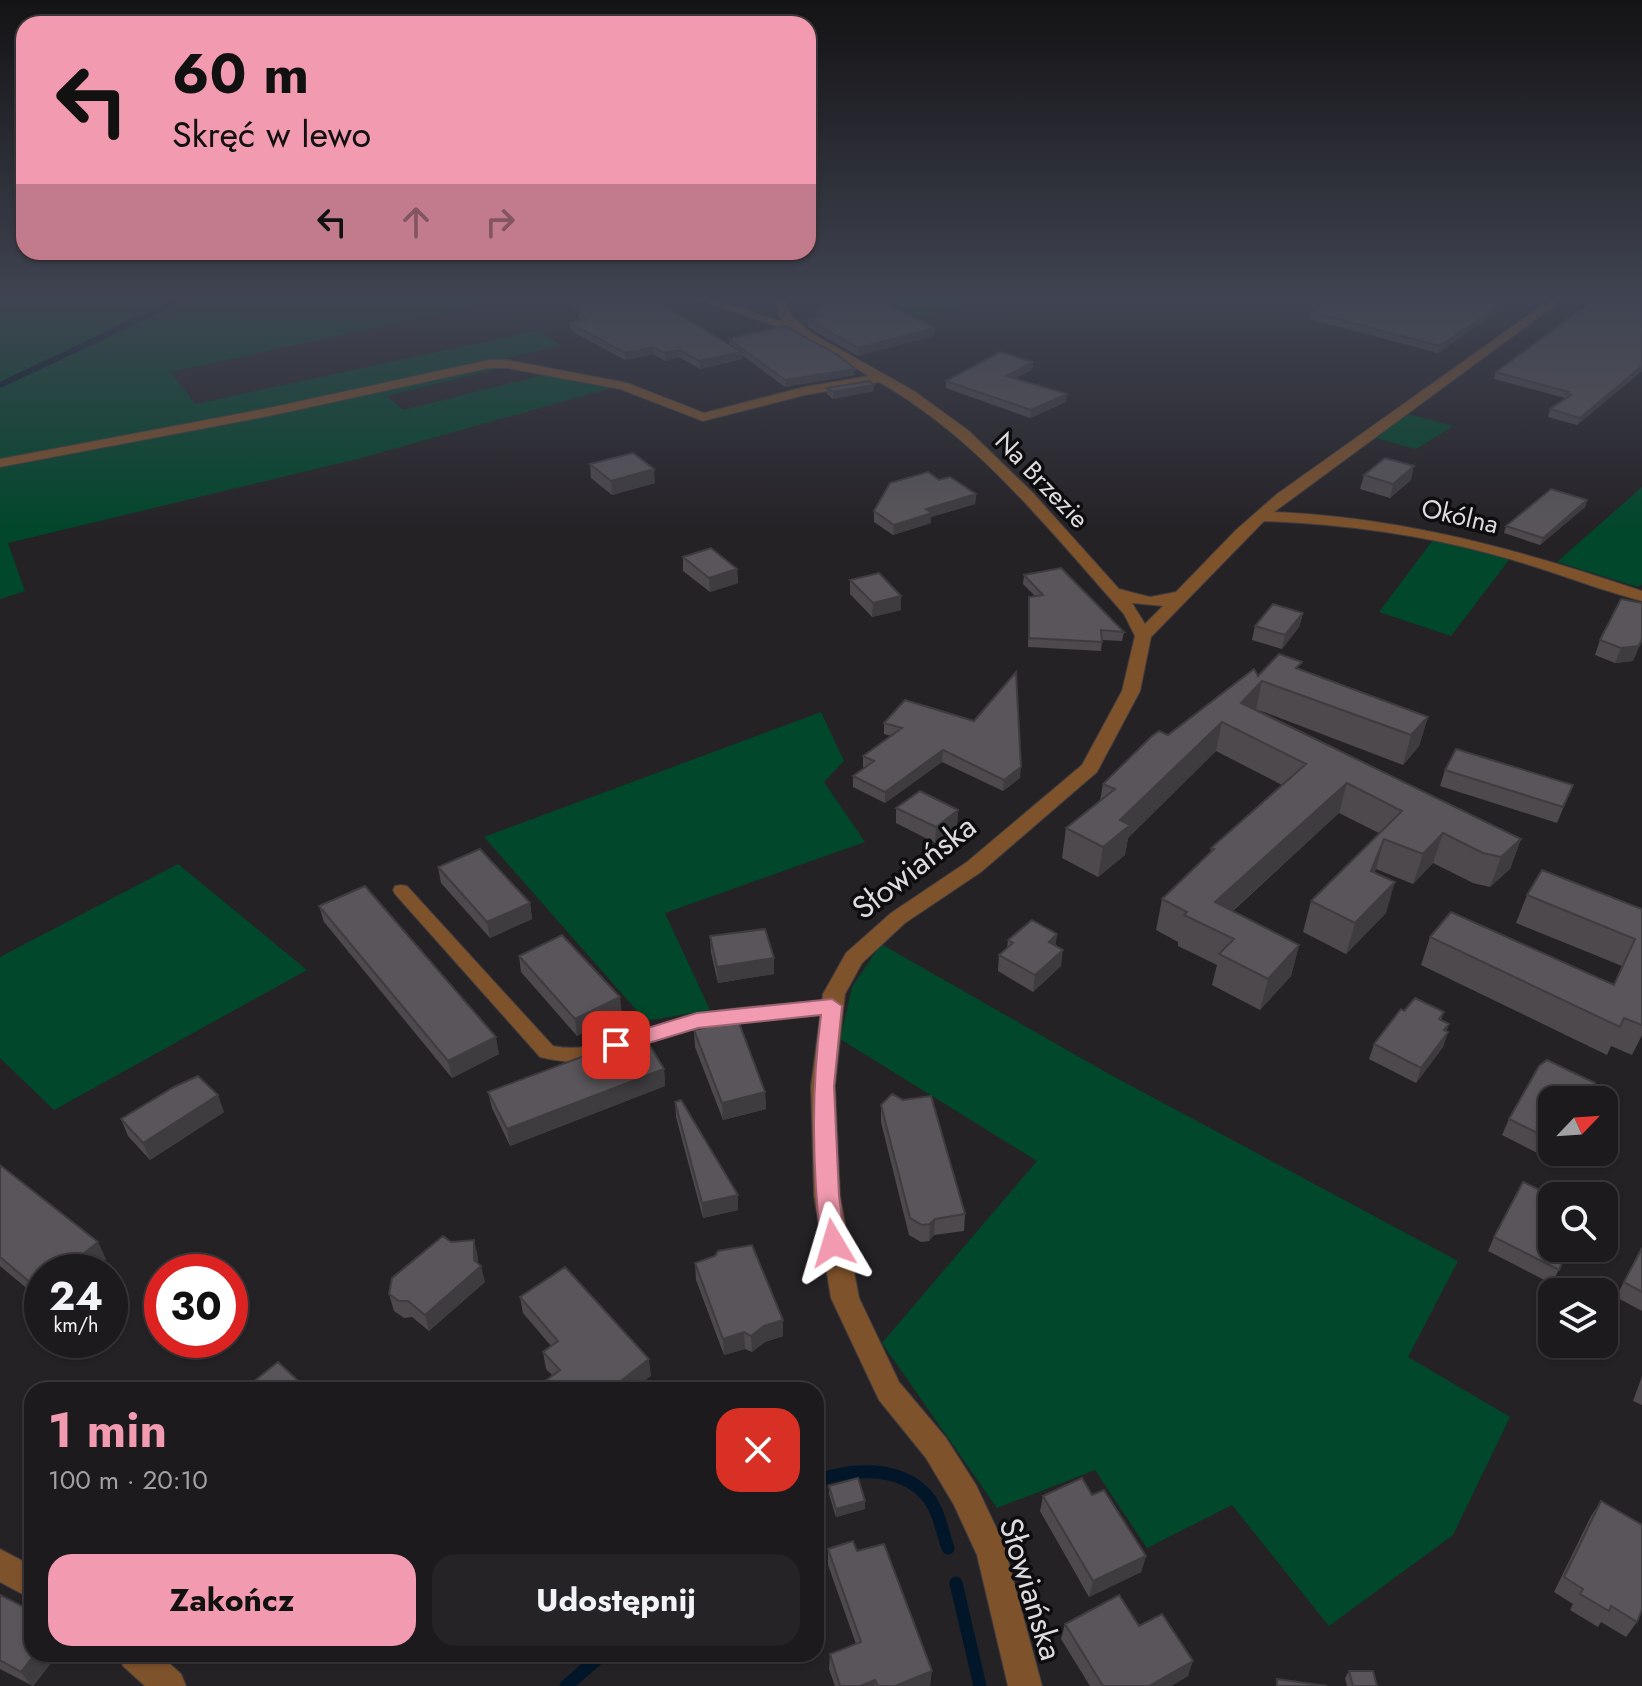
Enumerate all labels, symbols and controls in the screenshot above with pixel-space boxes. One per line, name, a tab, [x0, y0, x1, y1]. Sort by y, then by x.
text: 60 m	[172, 33, 309, 114]
icon: left	[40, 48, 144, 152]
text: Skręć w lewo	[172, 108, 371, 160]
icon: left	[310, 200, 354, 244]
icon: ahead	[394, 200, 438, 244]
icon: right	[478, 200, 522, 244]
street label: Na Brzezie	[986, 423, 1098, 537]
street label: Okólna	[1418, 489, 1502, 543]
street label: Słowiańska	[842, 804, 986, 930]
pin	[582, 1011, 650, 1079]
icon: arrive	[594, 1023, 638, 1067]
north arrow	[1538, 1086, 1618, 1166]
map controls	[1538, 1086, 1618, 1358]
button: search	[1538, 1182, 1618, 1262]
position arrow	[791, 1201, 875, 1285]
speed limit sign: 30	[144, 1254, 248, 1358]
text: 24	[49, 1267, 103, 1325]
button: layers	[1538, 1278, 1618, 1358]
text: km/h	[53, 1311, 99, 1340]
text: 1 min	[48, 1396, 167, 1465]
button: close	[716, 1408, 800, 1492]
text: 100 m · 20:10	[48, 1461, 208, 1499]
street label: Słowiańska	[988, 1512, 1074, 1666]
button: Zakończ	[48, 1554, 416, 1646]
button: Udostępnij	[432, 1554, 800, 1646]

